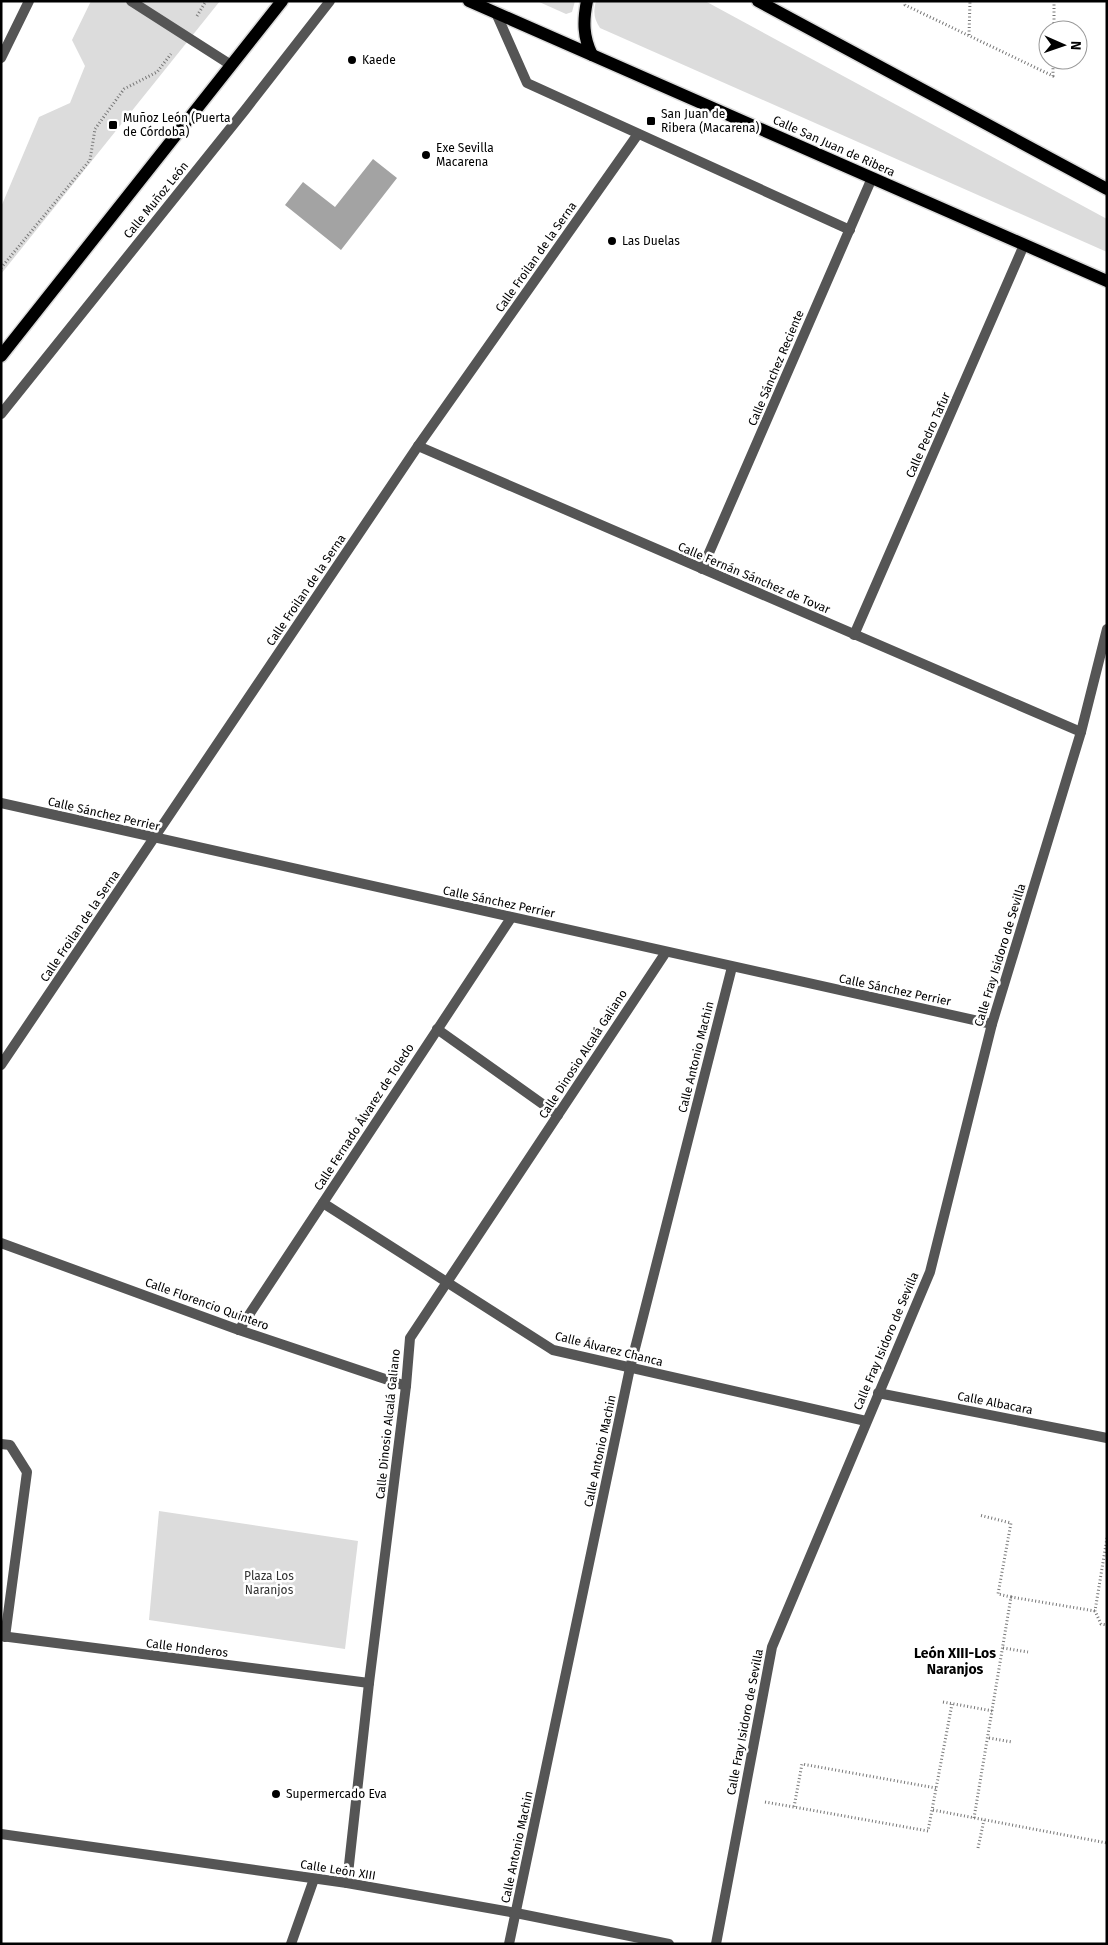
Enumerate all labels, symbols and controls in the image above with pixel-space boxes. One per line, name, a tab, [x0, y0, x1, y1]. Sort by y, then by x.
north arrow	[1038, 20, 1088, 70]
text: N	[1067, 40, 1084, 50]
place label: Kaede	[362, 53, 396, 67]
marker: Kaede	[346, 54, 358, 66]
place label: San Juan de Ribera (Macarena)	[661, 107, 760, 135]
place label: Muñoz León (Puerta de Córdoba)	[123, 111, 231, 139]
street label: Calle San Juan de Ribera	[771, 113, 897, 179]
marker: San Juan de Ribera (Macarena)	[645, 115, 657, 127]
marker: Muñoz León (Puerta de Córdoba)	[107, 119, 119, 131]
place label: Exe Sevilla Macarena	[436, 141, 494, 169]
marker: Exe Sevilla Macarena	[420, 149, 432, 161]
street label: Calle Muñoz León	[121, 159, 191, 241]
street label: Calle Froilan de la Serna	[493, 199, 579, 315]
place label: Las Duelas	[622, 234, 680, 248]
marker: Las Duelas	[606, 235, 618, 247]
street label: Calle Sánchez Reciente	[745, 308, 807, 428]
street label: Calle Pedro Tafur	[903, 390, 953, 480]
street label: Calle Froilan de la Serna	[263, 532, 349, 648]
street label: Calle Fernán Sánchez de Tovar	[676, 539, 833, 617]
street label: Calle Sánchez Perrier	[47, 794, 162, 834]
street label: Calle Froilan de la Serna	[37, 868, 123, 984]
street label: Calle Fray Isidoro de Sevilla	[972, 882, 1028, 1028]
street label: Calle Sánchez Perrier	[442, 883, 557, 921]
street label: Calle Sánchez Perrier	[838, 971, 953, 1009]
street label: Calle Dinosio Alcalá Galiano	[536, 987, 630, 1121]
street label: Calle Antonio Machin	[675, 1000, 717, 1114]
street label: Calle Fernado Álvarez de Toledo	[310, 1040, 417, 1193]
street label: Calle Fray Isidoro de Sevilla	[851, 1270, 921, 1412]
street label: Calle Florencio Quintero	[143, 1275, 271, 1333]
street label: Calle Álvarez Chanca	[554, 1328, 665, 1369]
street label: Calle Dinosio Alcalá Galiano	[373, 1348, 403, 1500]
street label: Calle Albacara	[956, 1389, 1034, 1417]
street label: Calle Antonio Machin	[581, 1394, 619, 1508]
park label: Plaza Los Naranjos	[244, 1569, 294, 1597]
street label: Calle Honderos	[145, 1636, 229, 1660]
district label: León XIII-Los Naranjos	[914, 1645, 996, 1678]
street label: Calle Fray Isidoro de Sevilla	[724, 1648, 766, 1796]
place label: Supermercado Eva	[286, 1787, 387, 1801]
marker: Supermercado Eva	[270, 1788, 282, 1800]
street label: Calle Antonio Machin	[498, 1790, 536, 1904]
street label: Calle León XIII	[299, 1857, 377, 1883]

